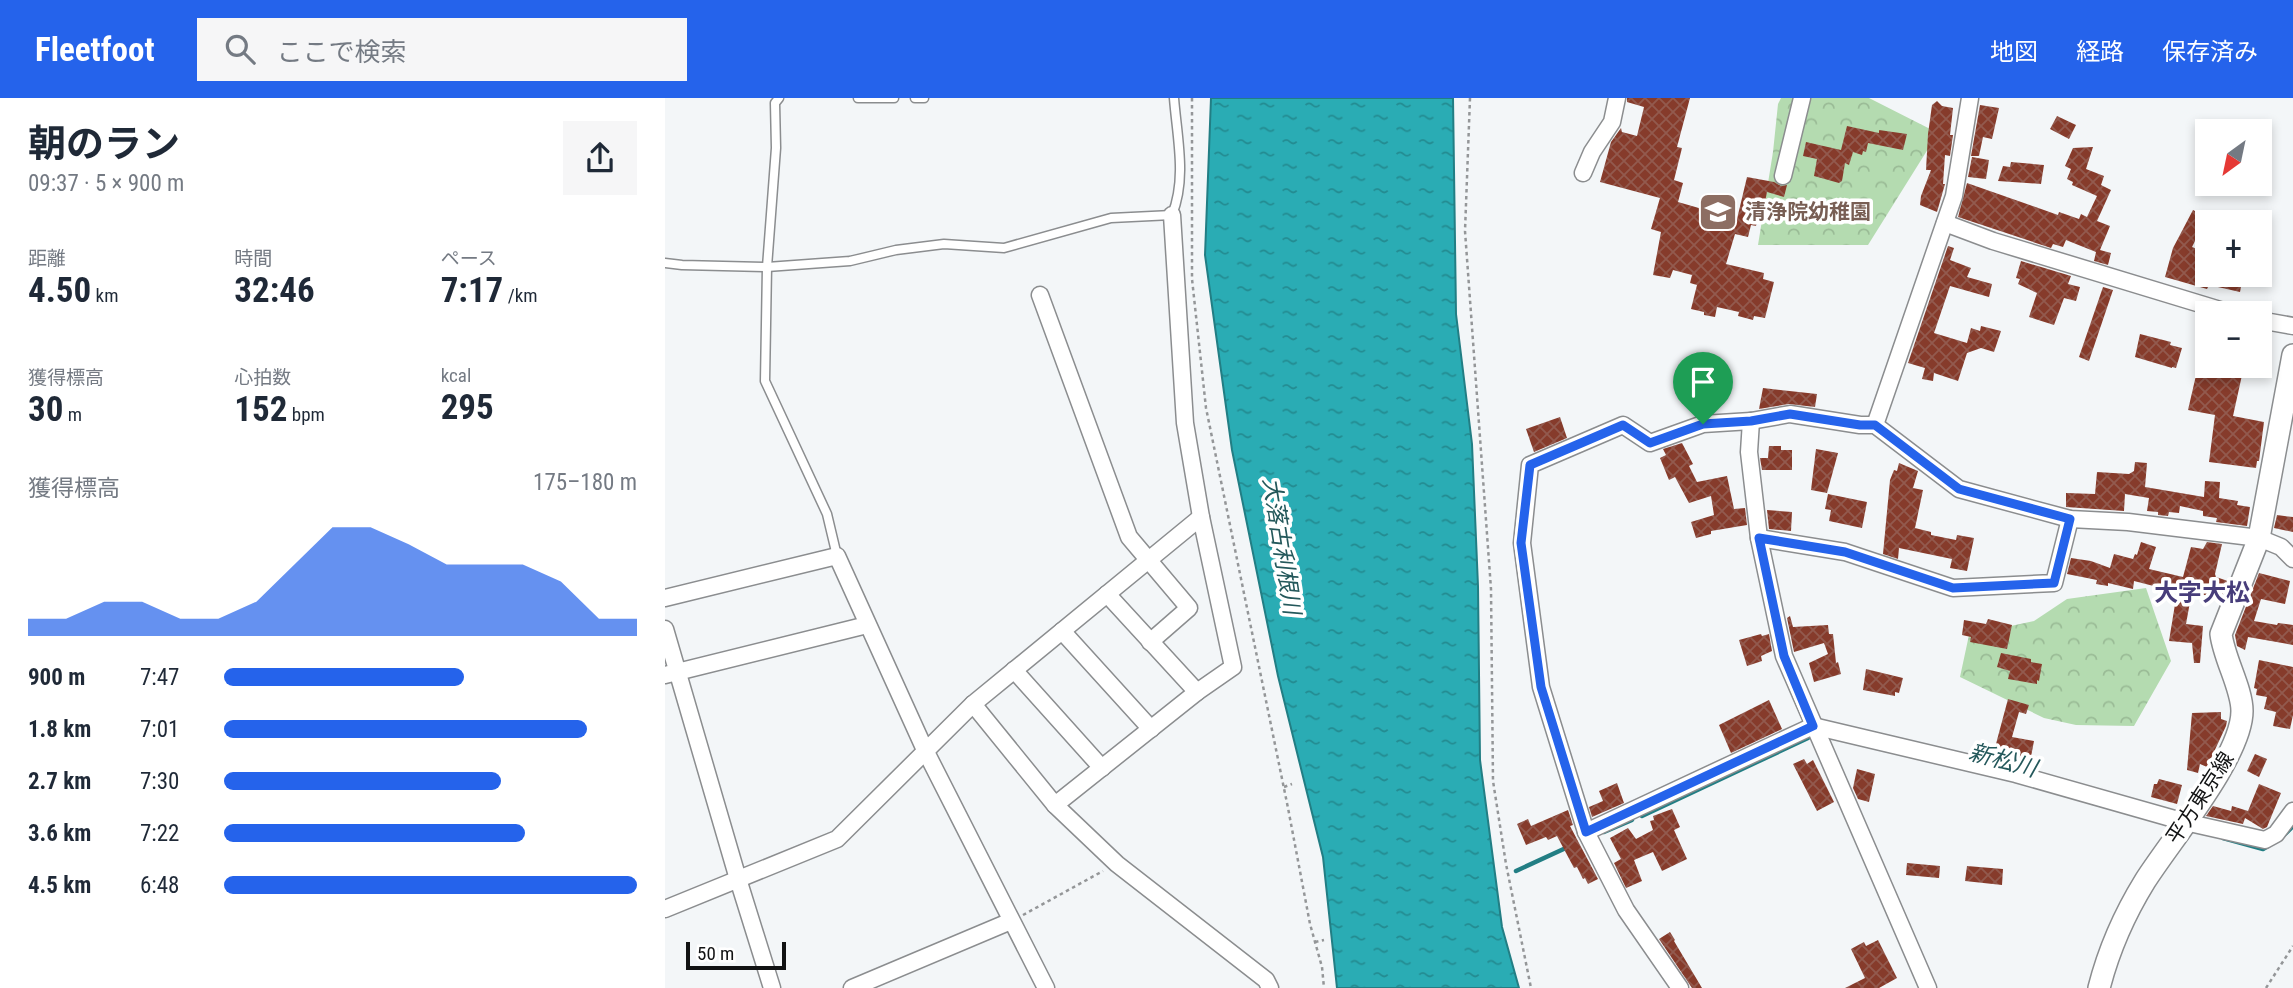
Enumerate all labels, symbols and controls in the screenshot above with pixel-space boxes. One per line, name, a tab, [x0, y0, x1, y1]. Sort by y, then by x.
search box	[197, 18, 687, 81]
text: Fleetfoot	[35, 30, 155, 69]
icon: search	[221, 30, 259, 68]
text: ここで検索	[277, 37, 407, 67]
text: 地図	[1990, 38, 2038, 66]
text: 経路	[2076, 38, 2124, 66]
text: 保存済み	[2162, 38, 2258, 66]
north arrow	[2195, 119, 2271, 196]
map controls	[2195, 119, 2272, 378]
button: share	[563, 121, 637, 195]
text: 朝のラン	[28, 122, 180, 166]
text: 09:37 · 5 × 900 m	[28, 170, 184, 197]
school or university icon: 清浄院幼稚園	[1697, 191, 1739, 233]
place label: 清浄院幼稚園	[1745, 200, 1871, 224]
button: +	[2195, 210, 2272, 287]
text: 距離	[28, 247, 66, 270]
text: 時間	[234, 247, 272, 270]
text: ペース	[441, 247, 497, 270]
text: 4.50	[28, 270, 91, 311]
text: 32:46	[234, 270, 315, 311]
text: 7:17	[441, 270, 503, 311]
text: km	[91, 284, 118, 307]
text: /km	[503, 284, 538, 307]
button: −	[2195, 301, 2272, 378]
pin	[1673, 352, 1733, 424]
icon: arrive	[1684, 363, 1722, 401]
text: kcal	[441, 364, 471, 387]
text: 獲得標高	[28, 366, 104, 389]
text: 心拍数	[234, 366, 291, 389]
text: 295	[441, 387, 494, 428]
text: 30	[28, 389, 63, 430]
text: 152	[234, 389, 287, 430]
text: m	[63, 403, 82, 426]
text: bpm	[287, 403, 325, 426]
text: 175–180 m	[533, 469, 637, 496]
text: 獲得標高	[28, 475, 120, 502]
water label: 大落古利根川	[1257, 476, 1306, 619]
district label: 大字大松	[2154, 579, 2250, 607]
text: 900 m	[28, 664, 85, 691]
text: 7:47	[140, 664, 179, 691]
text: 1.8 km	[28, 716, 91, 743]
text: 7:01	[140, 716, 179, 743]
water label: 新松川	[1966, 739, 2043, 783]
street label: 平方東京線	[2161, 747, 2239, 849]
text: 2.7 km	[28, 768, 91, 795]
text: 7:30	[140, 768, 179, 795]
text: 3.6 km	[28, 820, 91, 847]
text: 7:22	[140, 820, 179, 847]
text: 4.5 km	[28, 872, 91, 899]
text: 6:48	[140, 872, 179, 899]
scale bar	[686, 939, 786, 971]
text: 50 m	[697, 942, 734, 965]

